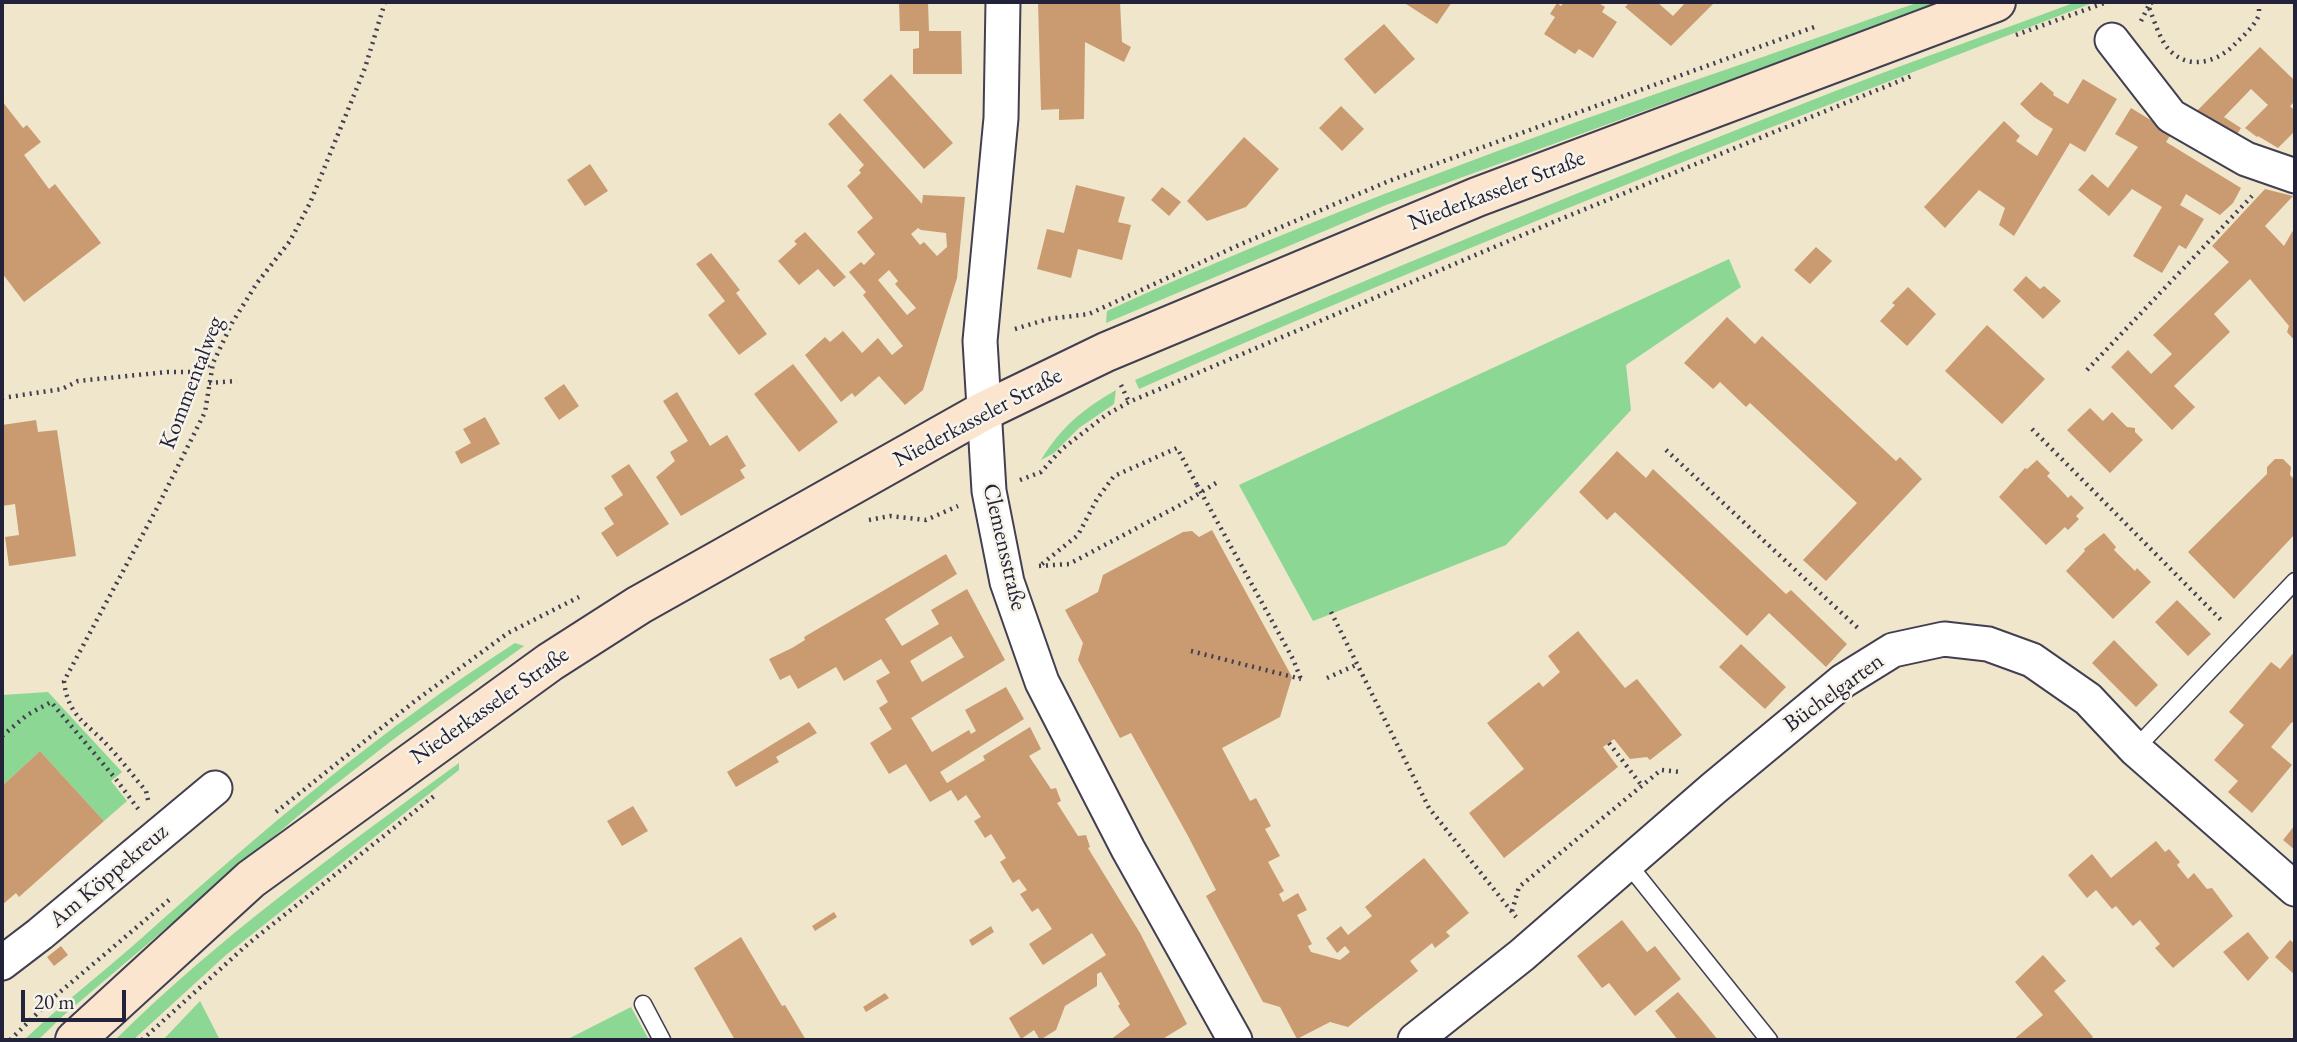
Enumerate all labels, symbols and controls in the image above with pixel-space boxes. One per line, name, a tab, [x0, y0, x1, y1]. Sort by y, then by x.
street label: Niederkasseler Straße	[1405, 145, 1589, 237]
street label: Kommentalweg	[154, 313, 230, 453]
street label: Niederkasseler Straße	[889, 362, 1067, 474]
street label: Clemensstraße	[976, 481, 1032, 613]
street label: Niederkasseler Straße	[406, 641, 574, 771]
street label: Büchelgarten	[1779, 648, 1889, 738]
street label: Am Köppekreuz	[44, 818, 174, 934]
scale bar	[24, 976, 130, 1020]
text: 20 m	[34, 988, 75, 1015]

